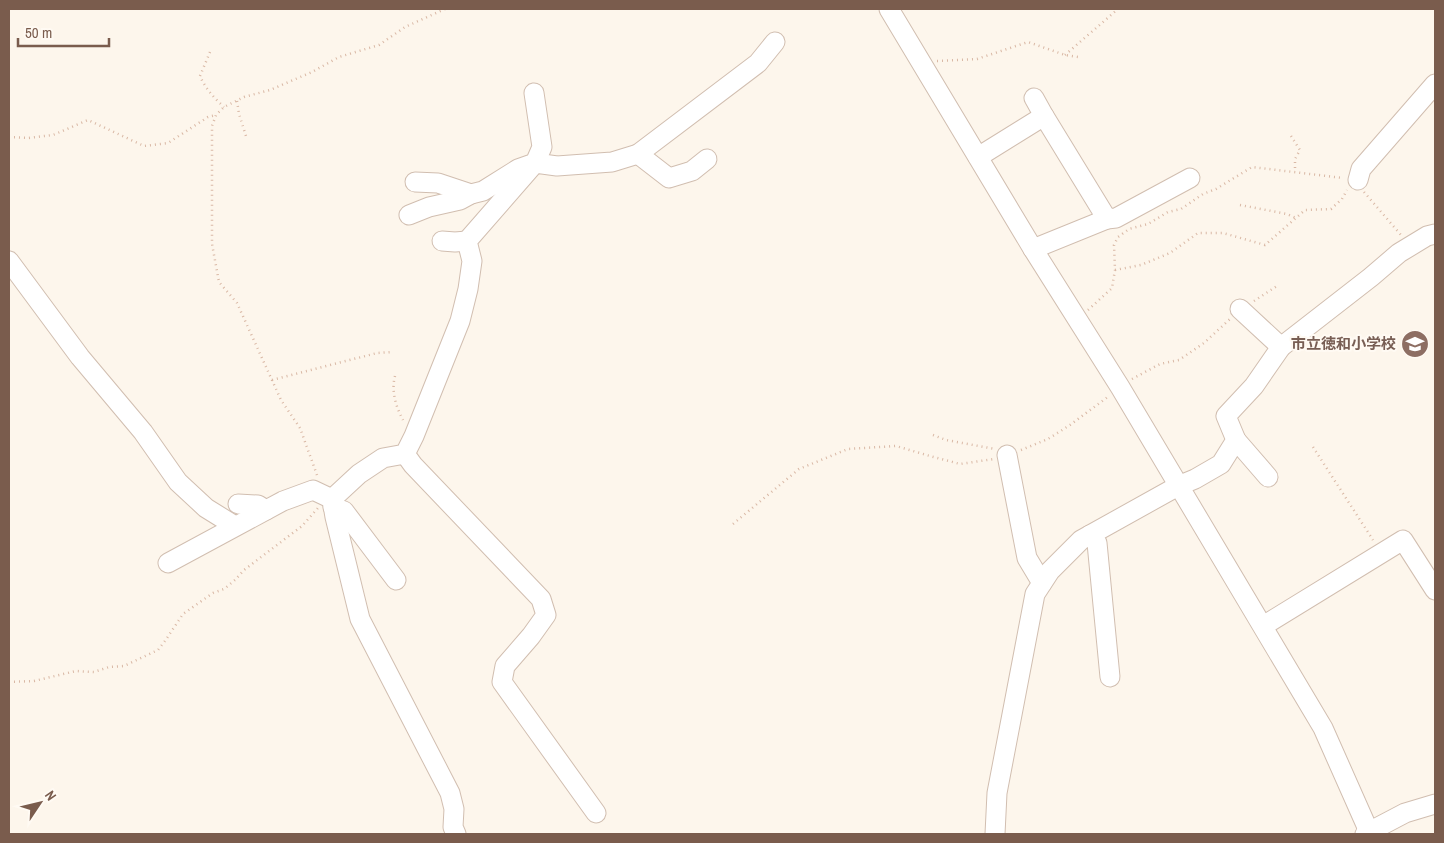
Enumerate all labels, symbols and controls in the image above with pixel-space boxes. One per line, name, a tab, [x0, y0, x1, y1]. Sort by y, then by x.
scale bar	[18, 15, 109, 47]
text: 50 m	[25, 22, 52, 43]
school or university icon: 市立徳和小学校	[1400, 329, 1430, 359]
place label: 市立徳和小学校	[1291, 333, 1396, 354]
north arrow	[15, 778, 65, 828]
text: N	[41, 787, 60, 804]

